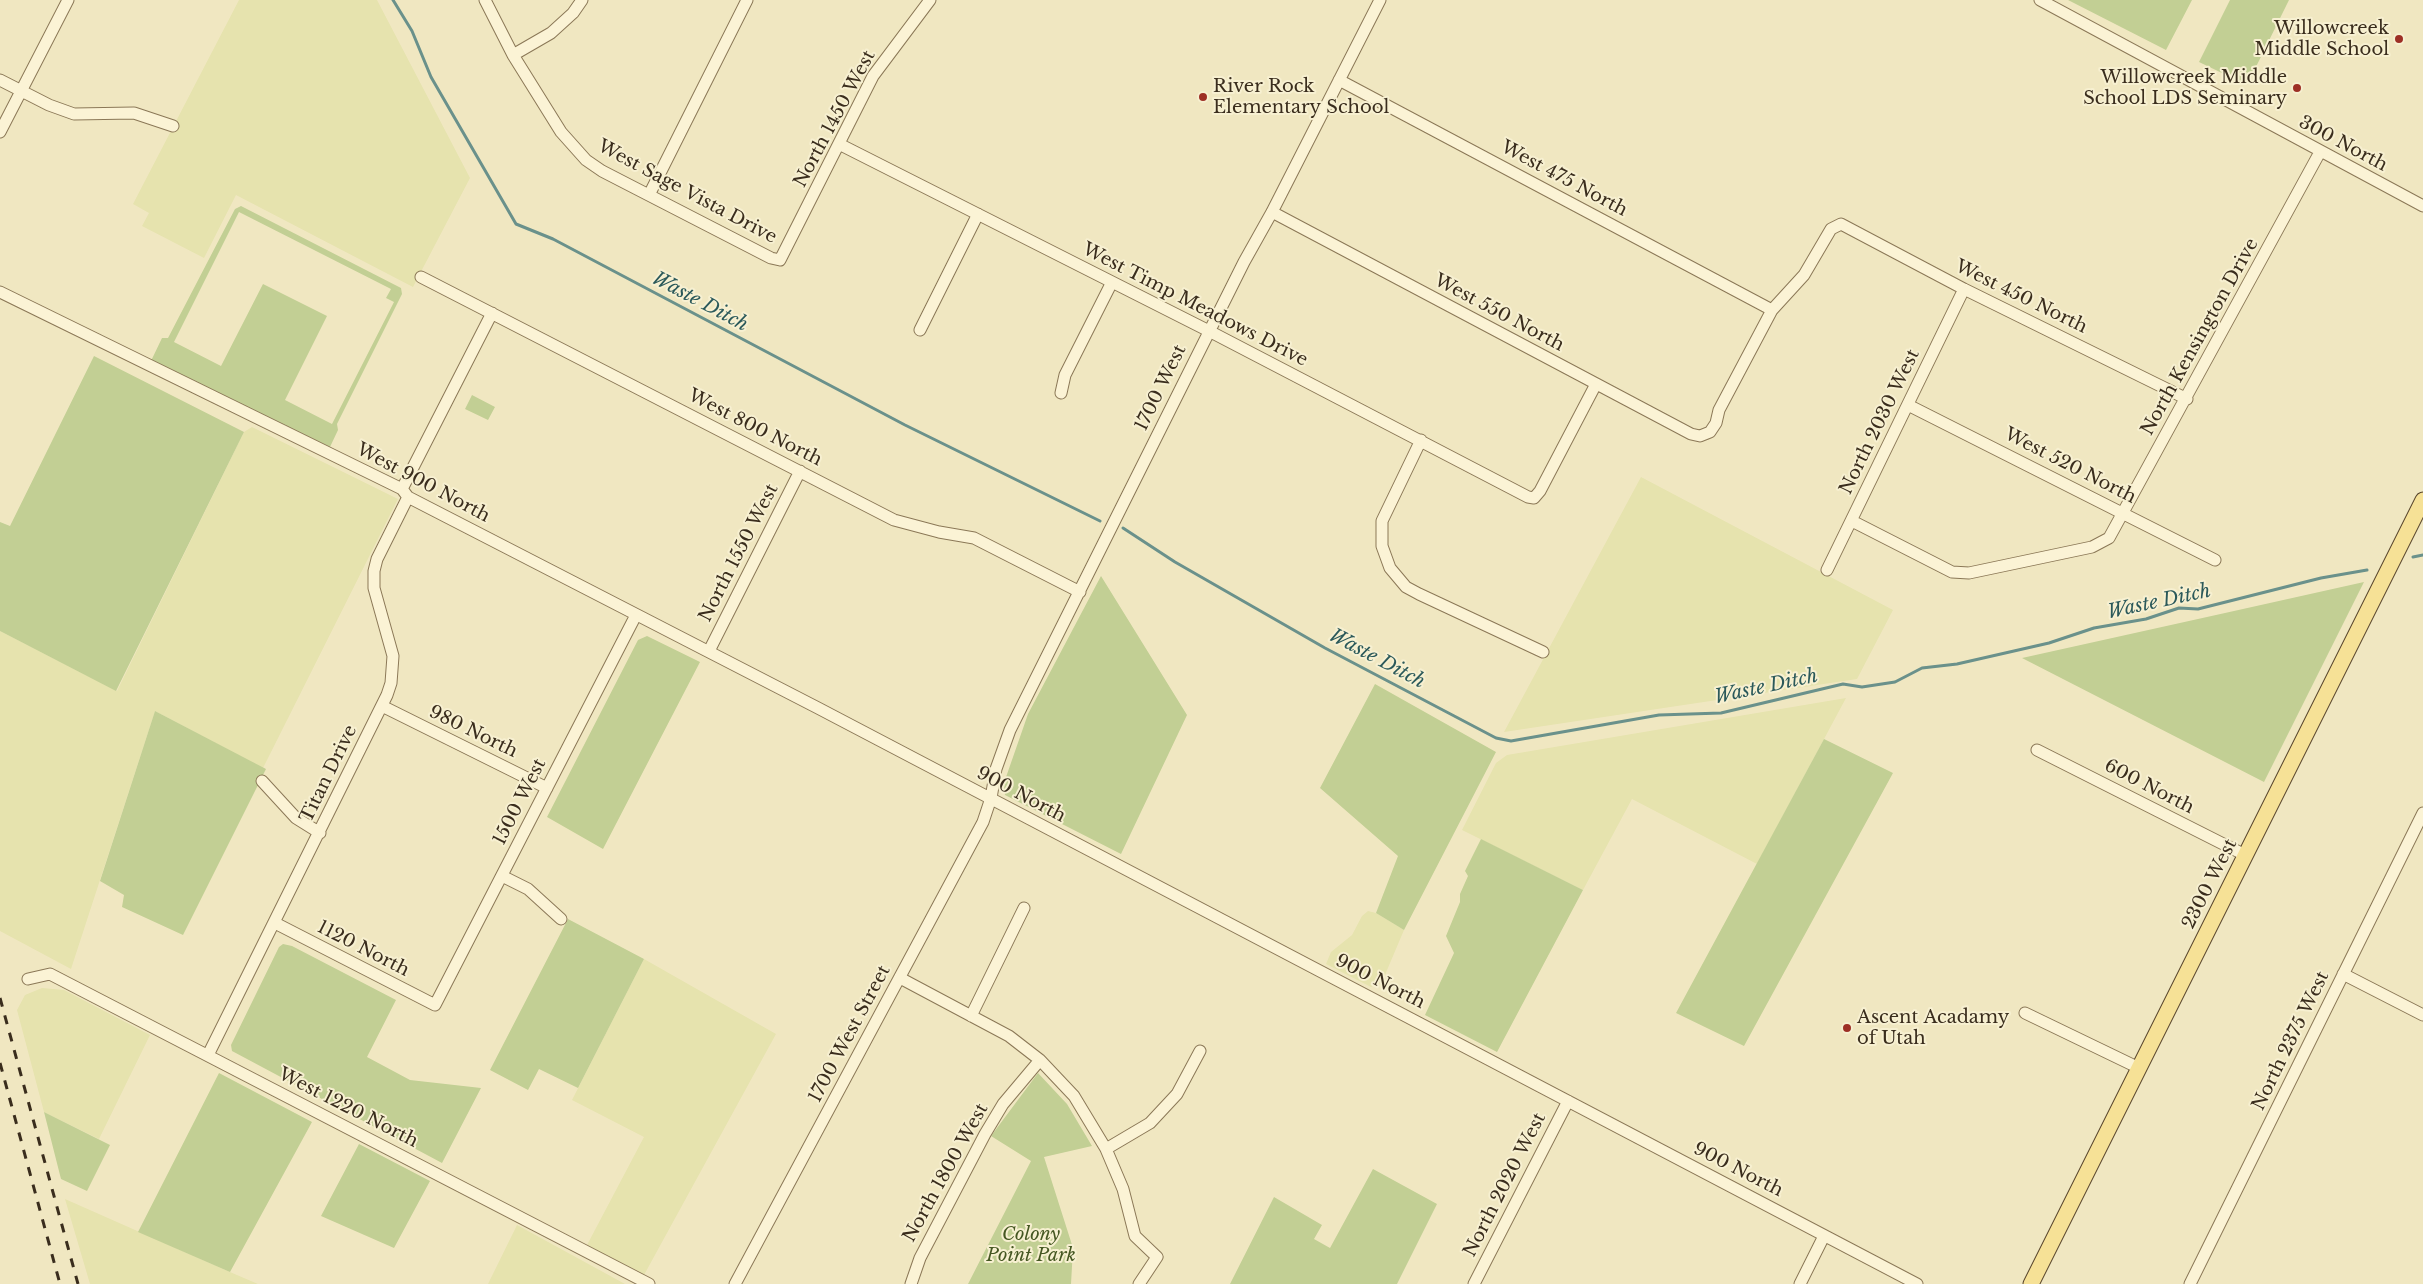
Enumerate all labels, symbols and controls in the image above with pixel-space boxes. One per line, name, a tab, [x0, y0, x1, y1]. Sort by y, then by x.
place label: Willowcreek Middle School	[2255, 18, 2389, 60]
marker: Willowcreek Middle School	[2393, 33, 2405, 45]
street label: North 1450 West	[790, 47, 880, 191]
place label: Willowcreek Middle School LDS Seminary	[2083, 67, 2287, 110]
place label: River Rock Elementary School	[1213, 76, 1389, 118]
marker: Willowcreek Middle School LDS Seminary	[2291, 82, 2303, 94]
marker: River Rock Elementary School	[1197, 91, 1209, 103]
street label: 300 North	[2295, 112, 2391, 176]
street label: West Sage Vista Drive	[594, 136, 780, 248]
street label: West 475 North	[1497, 137, 1631, 221]
street label: North Kensington Drive	[2137, 235, 2263, 439]
street label: West Timp Meadows Drive	[1079, 239, 1311, 371]
street label: West 450 North	[1951, 256, 2091, 338]
water label: Waste Ditch	[648, 267, 752, 337]
street label: West 550 North	[1430, 270, 1568, 356]
street label: 1700 West	[1131, 341, 1191, 435]
street label: North 2030 West	[1836, 346, 1924, 498]
street label: West 800 North	[685, 385, 825, 471]
street label: West 520 North	[2001, 424, 2139, 508]
street label: West 900 North	[353, 439, 493, 527]
street label: North 1550 West	[695, 480, 783, 626]
water label: Waste Ditch	[2105, 580, 2213, 624]
water label: Waste Ditch	[1325, 624, 1429, 694]
water label: Waste Ditch	[1712, 665, 1820, 709]
street label: 980 North	[425, 701, 521, 763]
street label: Titan Drive	[296, 722, 362, 826]
street label: 1500 West	[489, 755, 551, 849]
street label: 600 North	[2101, 755, 2197, 819]
street label: 900 North	[973, 763, 1069, 827]
street label: 2300 West	[2178, 835, 2242, 933]
street label: 1120 North	[313, 917, 413, 981]
street label: 900 North	[1332, 950, 1428, 1014]
street label: 1700 West Street	[805, 962, 895, 1106]
street label: North 2375 West	[2248, 968, 2334, 1114]
place label: Ascent Acadamy of Utah	[1857, 1007, 2009, 1050]
marker: Ascent Acadamy of Utah	[1841, 1022, 1853, 1034]
street label: West 1220 North	[275, 1063, 421, 1153]
street label: North 1800 West	[899, 1100, 993, 1246]
street label: North 2020 West	[1459, 1109, 1551, 1261]
street label: 900 North	[1690, 1138, 1786, 1202]
park label: Colony Point Park	[986, 1224, 1076, 1266]

